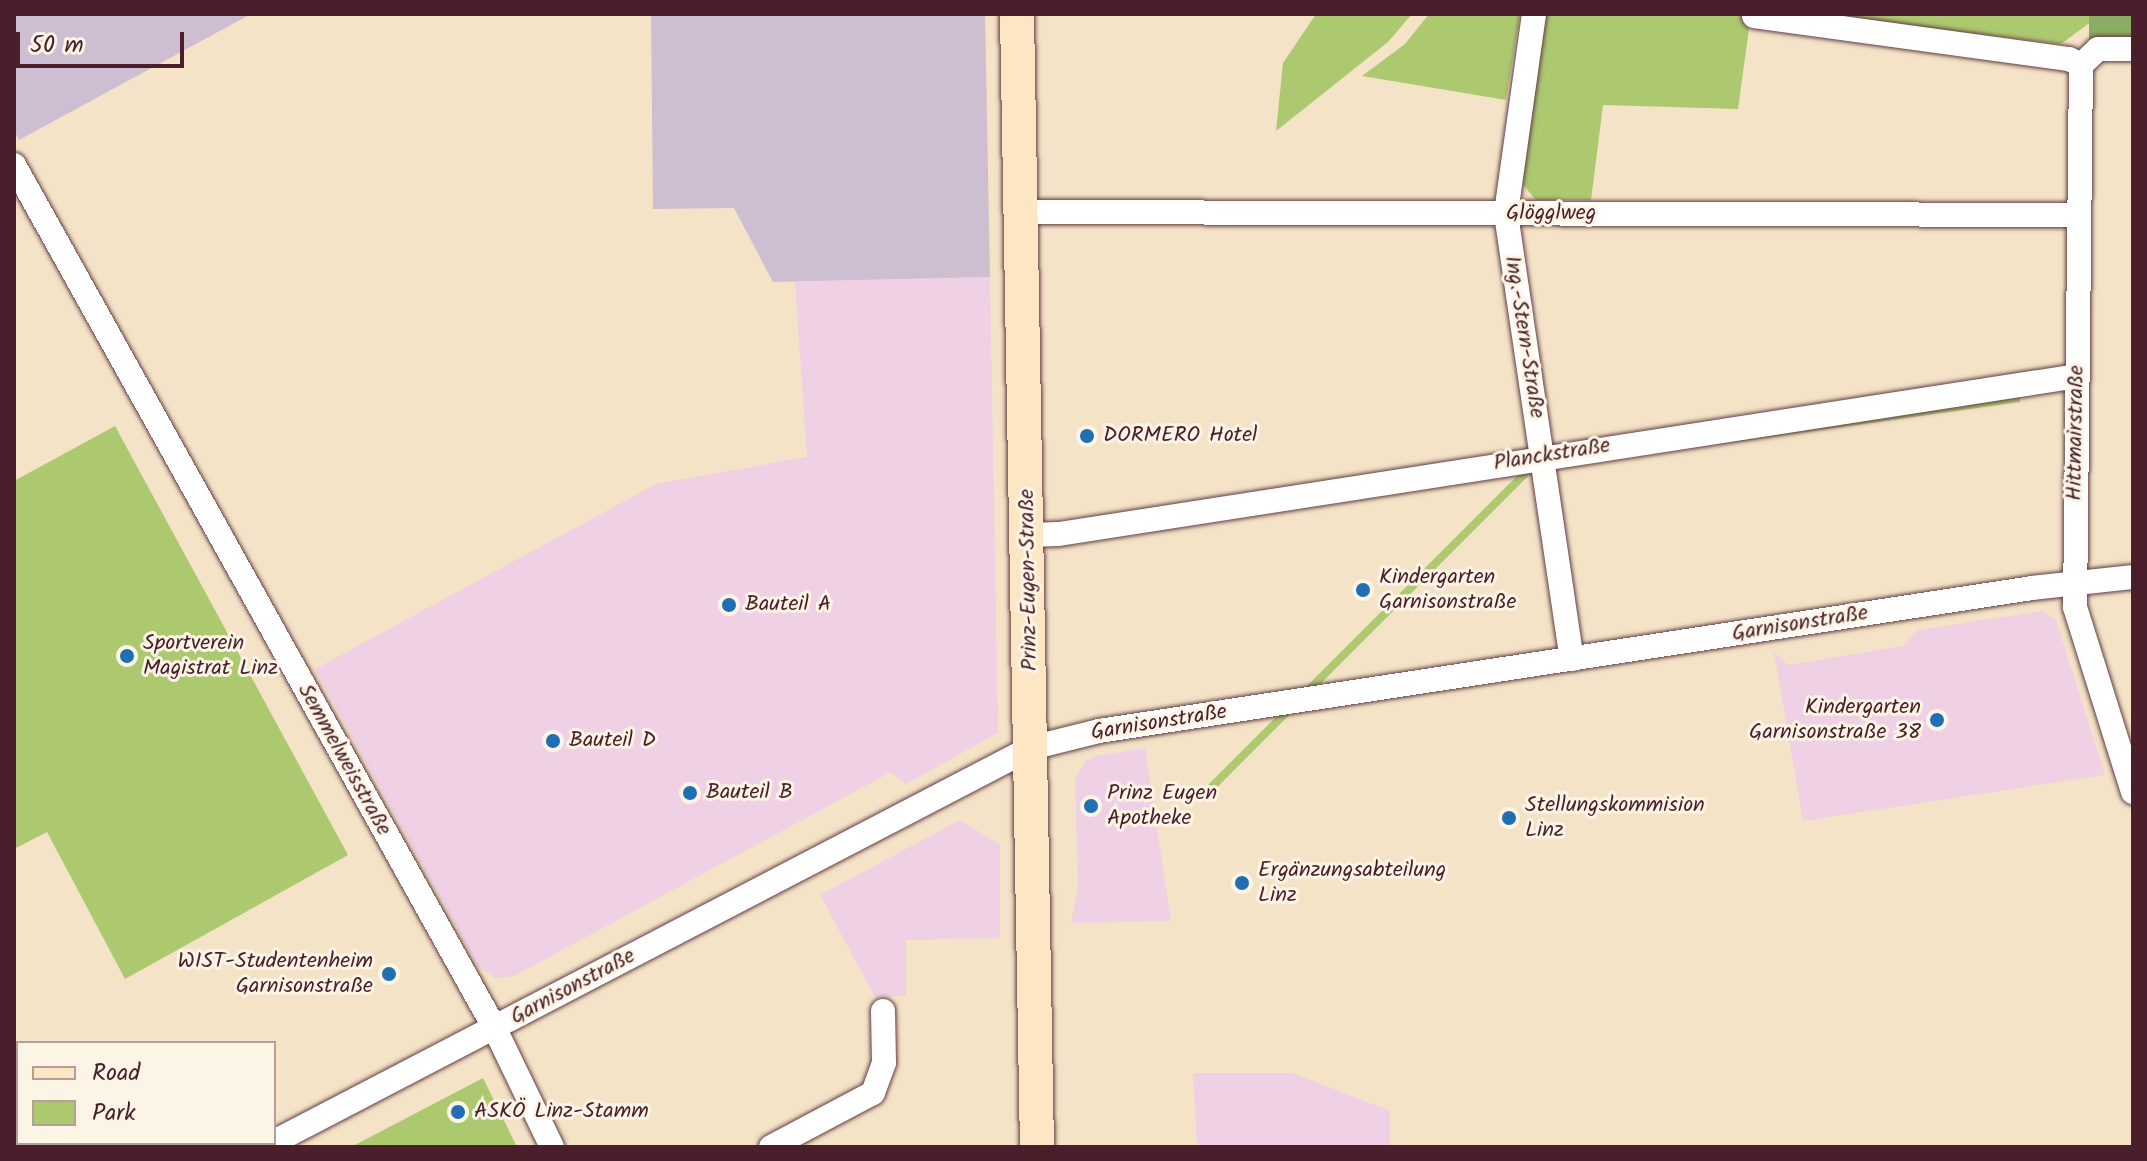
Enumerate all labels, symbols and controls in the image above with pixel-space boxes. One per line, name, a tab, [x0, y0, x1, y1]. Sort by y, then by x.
scale bar	[20, 16, 188, 66]
text: 50 m	[30, 26, 84, 65]
street label: Glögglweg	[1506, 201, 1596, 227]
street label: Ing.-Stern-Straße	[1498, 254, 1550, 420]
street label: Hittmairstraße	[2062, 365, 2090, 501]
place label: DORMERO Hotel	[1103, 423, 1257, 449]
marker: DORMERO Hotel	[1078, 427, 1096, 445]
street label: Planckstraße	[1492, 433, 1612, 477]
street label: Prinz-Eugen-Straße	[1014, 489, 1044, 671]
place label: Kindergarten Garnisonstraße	[1379, 564, 1516, 616]
marker: Kindergarten Garnisonstraße	[1354, 581, 1372, 599]
place label: Bauteil A	[745, 592, 831, 618]
marker: Bauteil A	[720, 596, 738, 614]
street label: Garnisonstraße	[1730, 600, 1870, 648]
place label: Sportverein Magistrat Linz	[143, 630, 278, 682]
marker: Sportverein Magistrat Linz	[118, 647, 136, 665]
street label: Semmelweisstraße	[291, 679, 397, 841]
place label: Kindergarten Garnisonstraße 38	[1749, 694, 1921, 746]
street label: Garnisonstraße	[1089, 699, 1229, 747]
marker: Kindergarten Garnisonstraße 38	[1928, 711, 1946, 729]
place label: Bauteil D	[569, 728, 656, 754]
marker: Bauteil D	[544, 732, 562, 750]
place label: Bauteil B	[706, 780, 793, 806]
place label: Prinz Eugen Apotheke	[1107, 780, 1217, 832]
marker: Bauteil B	[681, 784, 699, 802]
place label: Stellungskommision Linz	[1525, 792, 1705, 844]
marker: Prinz Eugen Apotheke	[1082, 797, 1100, 815]
marker: Stellungskommision Linz	[1500, 809, 1518, 827]
place label: Ergänzungsabteilung Linz	[1258, 857, 1446, 908]
marker: Ergänzungsabteilung Linz	[1233, 874, 1251, 892]
street label: Garnisonstraße	[506, 943, 640, 1031]
place label: WIST-Studentenheim Garnisonstraße	[177, 948, 373, 1000]
marker: WIST-Studentenheim Garnisonstraße	[380, 965, 398, 983]
legend	[16, 1041, 276, 1145]
text: Road	[92, 1054, 140, 1093]
text: Park	[92, 1094, 136, 1133]
place label: ASKÖ Linz-Stamm	[474, 1099, 649, 1125]
marker: ASKÖ Linz-Stamm	[449, 1103, 467, 1121]

